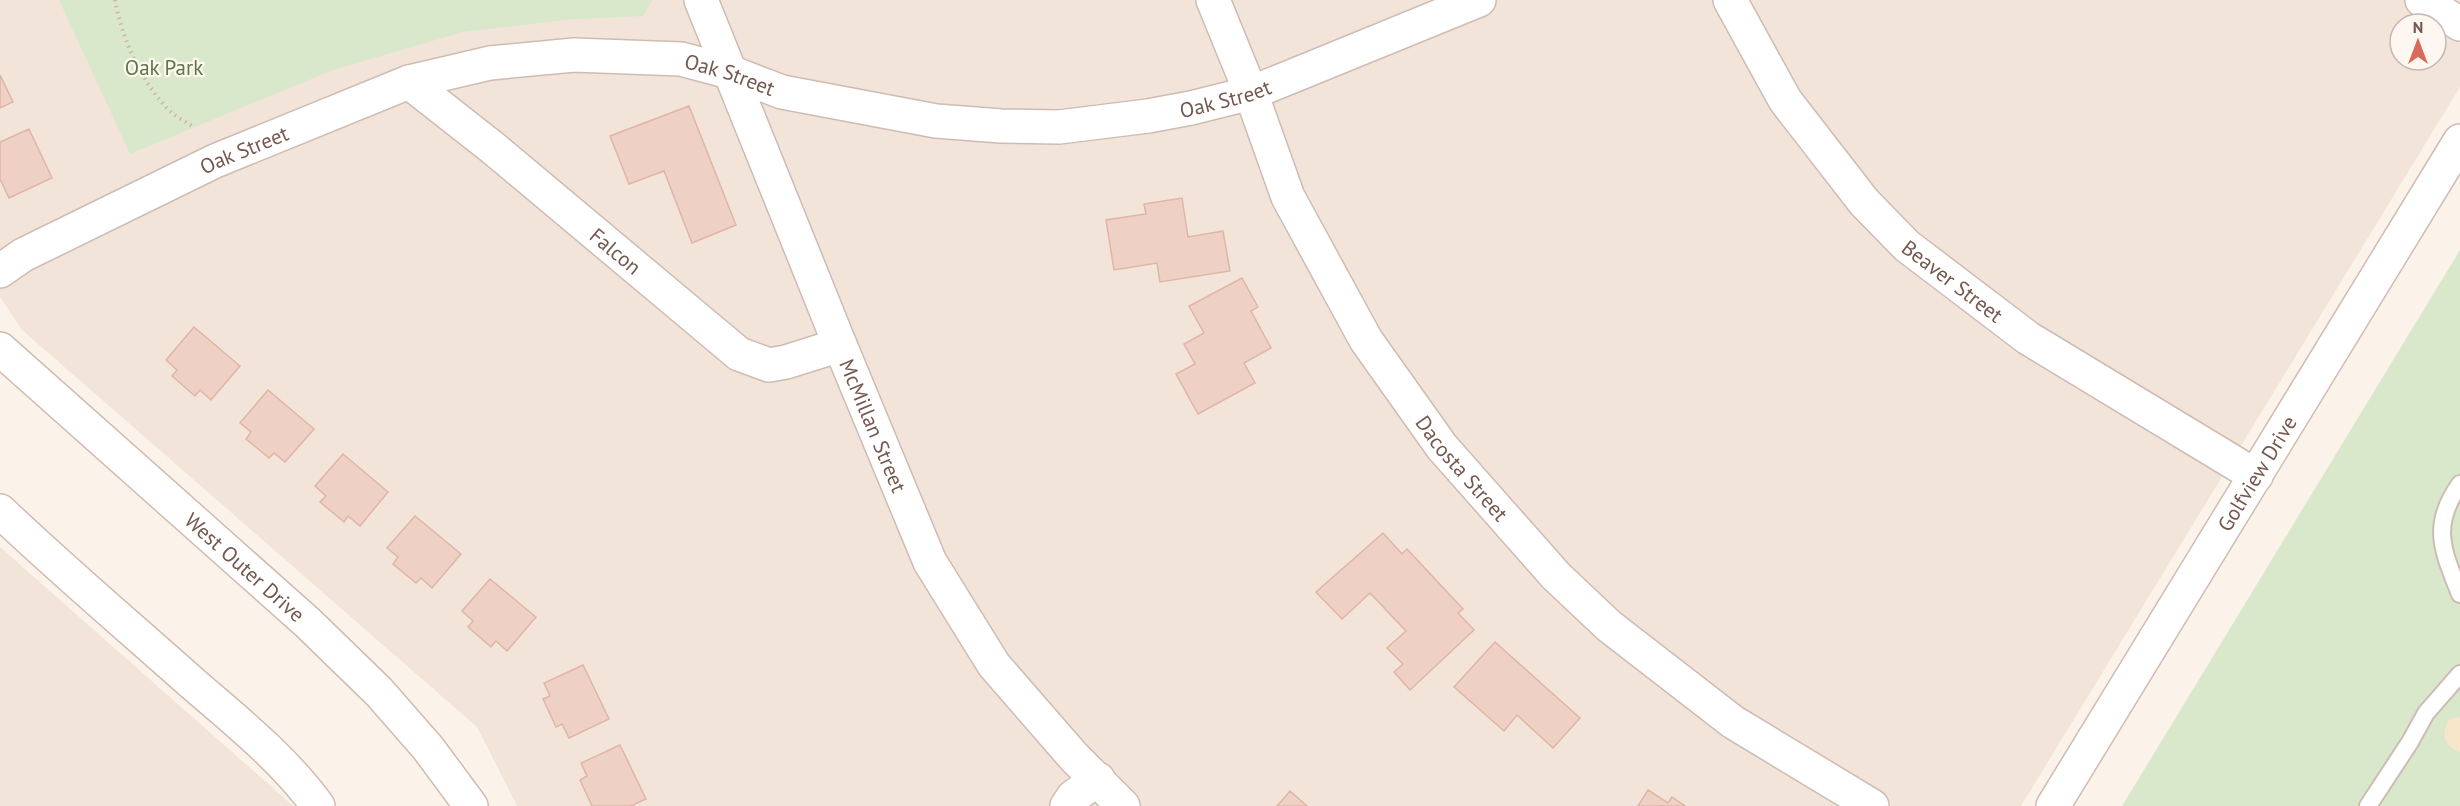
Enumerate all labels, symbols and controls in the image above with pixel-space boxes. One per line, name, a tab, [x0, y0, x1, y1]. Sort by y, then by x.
north arrow	[2388, 12, 2448, 72]
text: N	[2413, 17, 2423, 37]
street label: Oak Street	[682, 47, 779, 102]
park label: Oak Park	[125, 54, 203, 81]
street label: Oak Street	[1177, 73, 1275, 123]
street label: Oak Street	[195, 119, 292, 180]
street label: Falcon	[584, 221, 647, 280]
street label: Beaver Street	[1897, 234, 2009, 328]
street label: McMillan Street	[834, 355, 913, 496]
street label: Dacosta Street	[1410, 410, 1514, 526]
street label: Golfview Drive	[2211, 411, 2302, 536]
street label: West Outer Drive	[179, 506, 311, 628]

